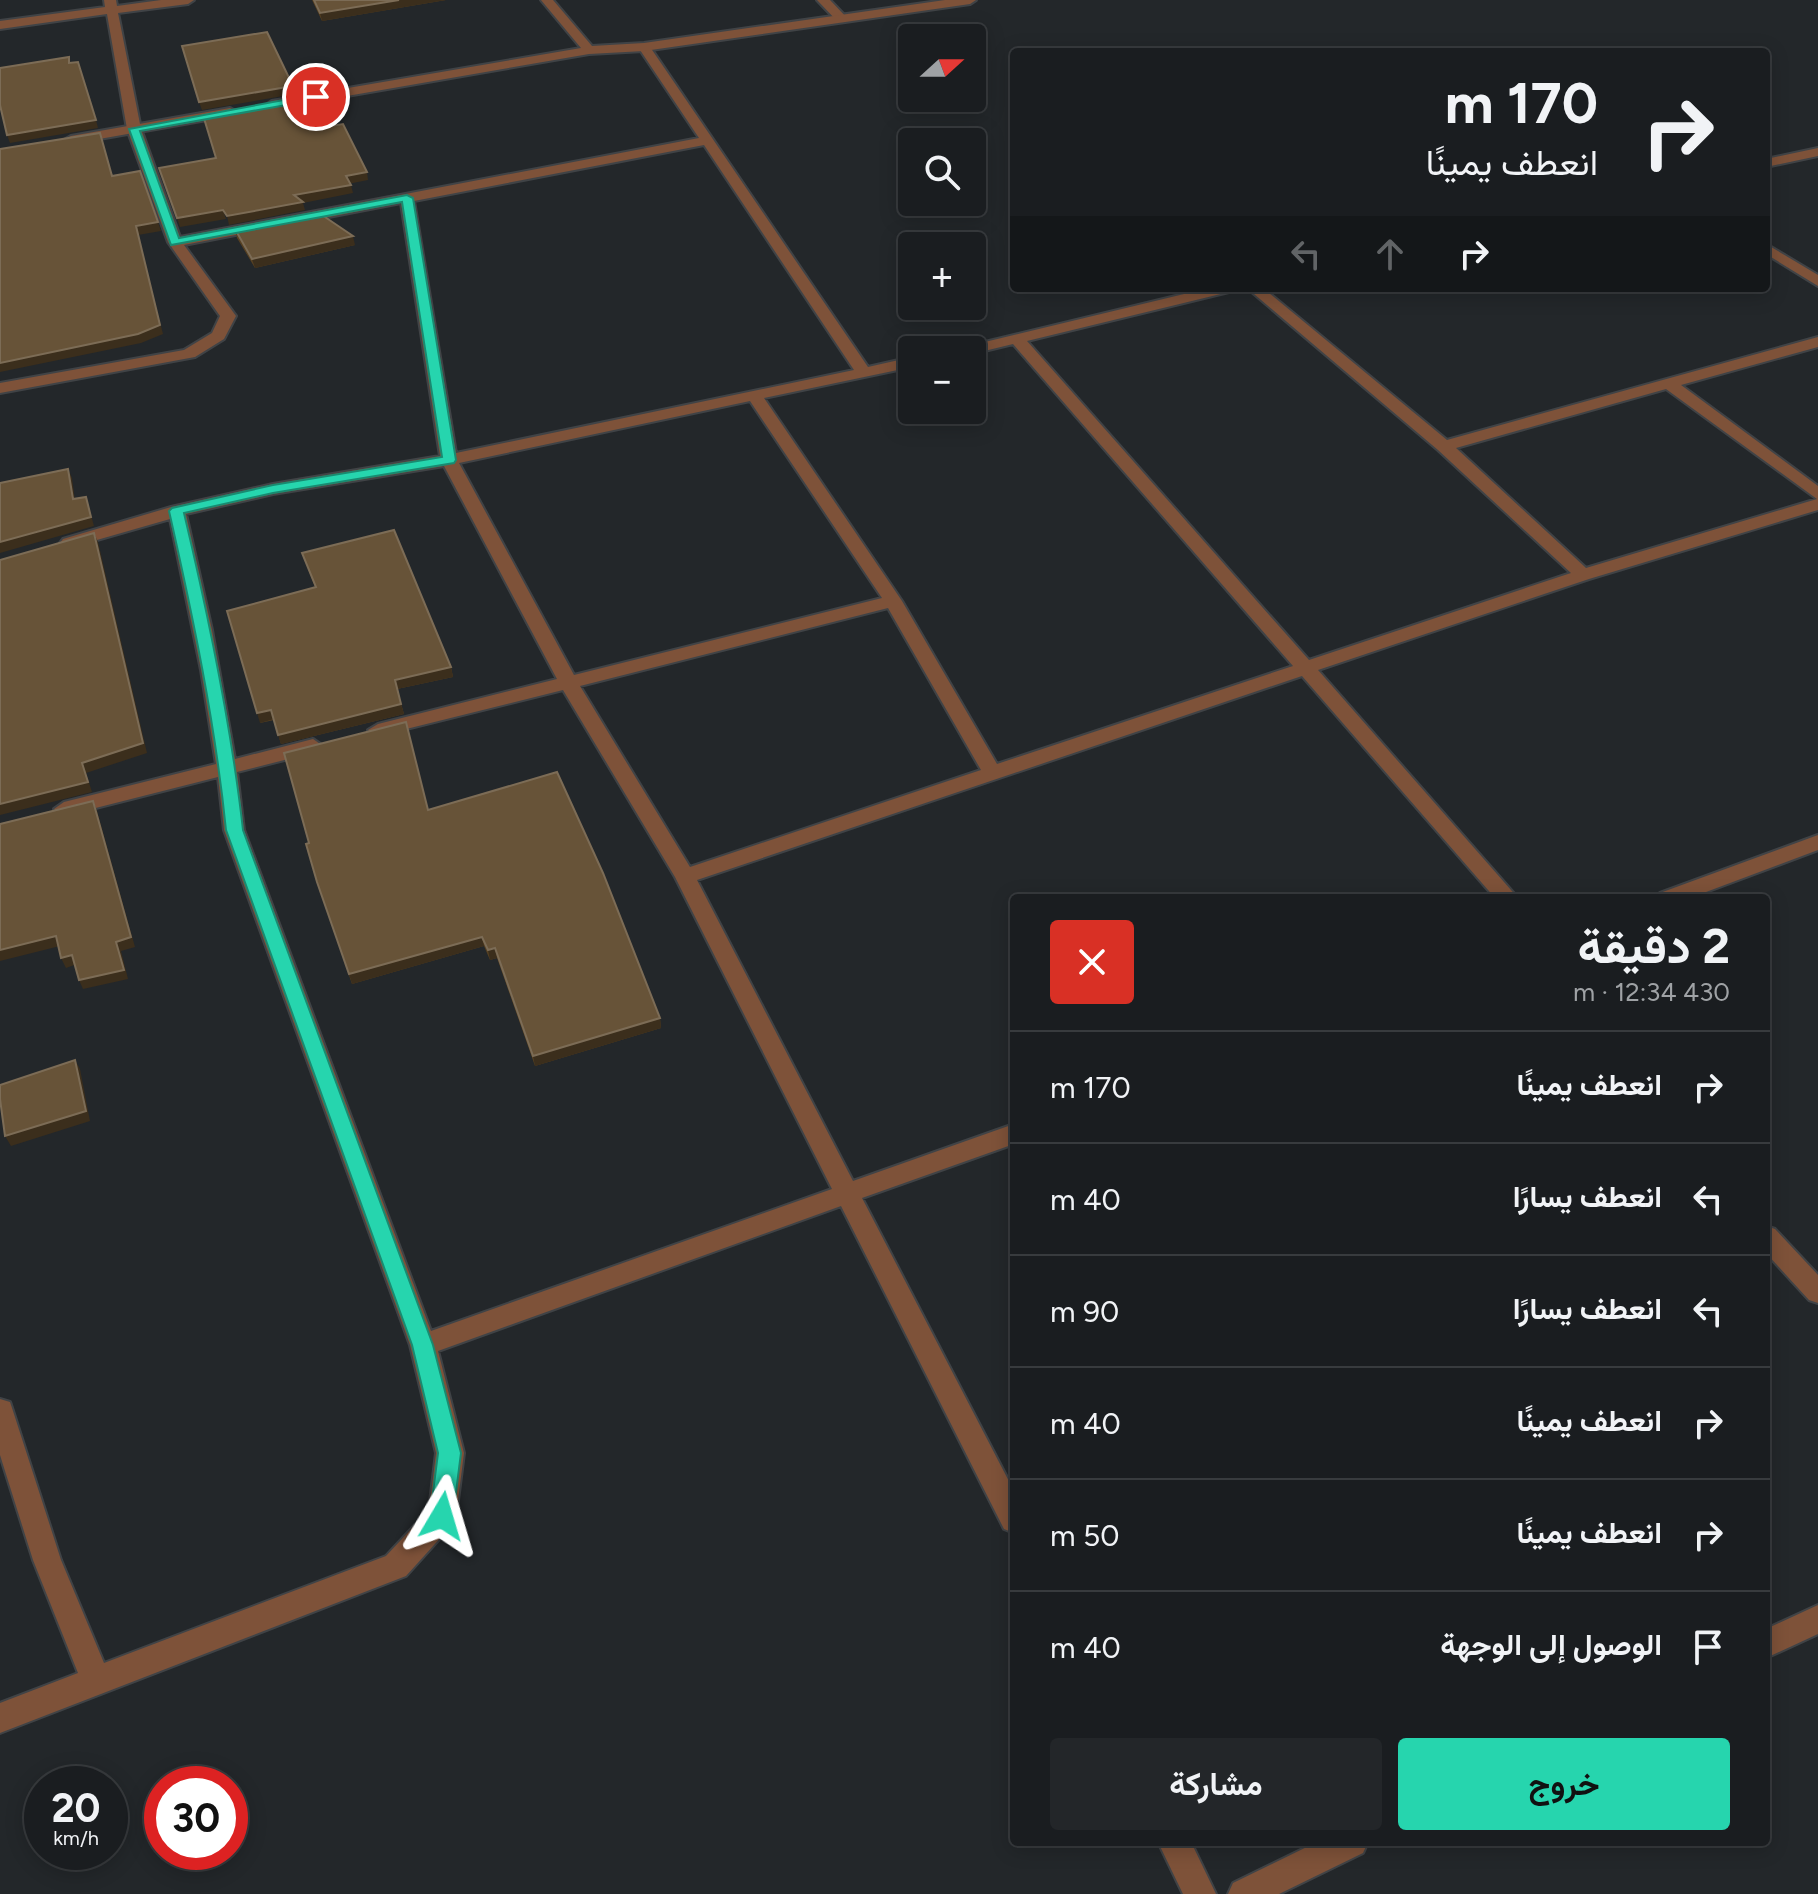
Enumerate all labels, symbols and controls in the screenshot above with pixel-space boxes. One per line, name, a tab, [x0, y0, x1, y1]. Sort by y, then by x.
north arrow	[898, 24, 986, 112]
map controls	[898, 24, 986, 424]
pin	[282, 63, 350, 131]
text: 170 m	[1445, 70, 1598, 137]
icon: arrive	[294, 75, 338, 119]
icon: right	[1626, 80, 1730, 184]
button: search	[898, 128, 986, 216]
text: انعطف يمينًا	[1426, 141, 1598, 184]
button: +	[898, 232, 986, 320]
icon: left	[1284, 232, 1328, 276]
icon: ahead	[1368, 232, 1412, 276]
icon: right	[1452, 232, 1496, 276]
button: −	[898, 336, 986, 424]
text: 2 دقيقة	[1578, 917, 1730, 975]
button: close	[1050, 920, 1134, 1004]
text: 430 m · 12:34	[1573, 976, 1730, 1008]
icon: right	[1686, 1065, 1730, 1109]
text: انعطف يمينًا	[1517, 1066, 1662, 1103]
text: 170 m	[1050, 1069, 1131, 1106]
icon: left	[1686, 1177, 1730, 1221]
text: انعطف يسارًا	[1513, 1178, 1662, 1215]
text: 40 m	[1050, 1181, 1121, 1218]
icon: left	[1686, 1289, 1730, 1333]
text: انعطف يسارًا	[1513, 1290, 1662, 1327]
text: 90 m	[1050, 1293, 1119, 1330]
icon: right	[1686, 1401, 1730, 1445]
text: انعطف يمينًا	[1517, 1402, 1662, 1439]
text: 40 m	[1050, 1405, 1121, 1442]
position arrow	[400, 1474, 484, 1558]
icon: right	[1686, 1513, 1730, 1557]
text: انعطف يمينًا	[1517, 1514, 1662, 1551]
text: 50 m	[1050, 1517, 1119, 1554]
icon: arrive	[1686, 1625, 1730, 1669]
text: الوصول إلى الوجهة	[1440, 1626, 1662, 1663]
text: 40 m	[1050, 1629, 1121, 1666]
button: مشاركة	[1050, 1738, 1382, 1830]
button: خروج	[1398, 1738, 1730, 1830]
speed limit sign: 30	[144, 1766, 248, 1870]
text: 20	[51, 1784, 101, 1832]
text: km/h	[53, 1826, 99, 1850]

